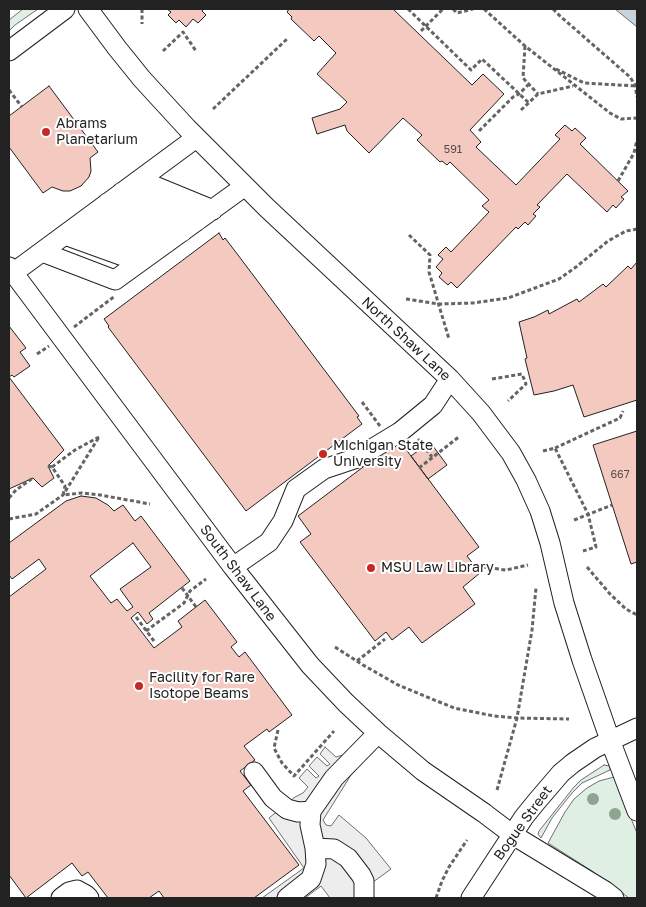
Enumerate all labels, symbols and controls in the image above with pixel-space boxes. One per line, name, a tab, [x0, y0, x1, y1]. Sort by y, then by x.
place label: Abrams Planetarium	[56, 116, 138, 148]
marker: Abrams Planetarium	[40, 126, 52, 138]
house number: 591	[444, 143, 462, 157]
street label: North Shaw Lane	[358, 293, 454, 385]
place label: Michigan State University	[333, 438, 433, 471]
marker: Michigan State University	[317, 448, 329, 460]
house number: 667	[610, 468, 630, 482]
street label: South Shaw Lane	[196, 521, 280, 625]
place label: MSU Law Library	[381, 560, 494, 576]
marker: MSU Law Library	[365, 562, 377, 574]
place label: Facility for Rare Isotope Beams	[149, 670, 255, 702]
marker: Facility for Rare Isotope Beams	[133, 680, 145, 692]
street label: Bogue Street	[490, 782, 556, 864]

